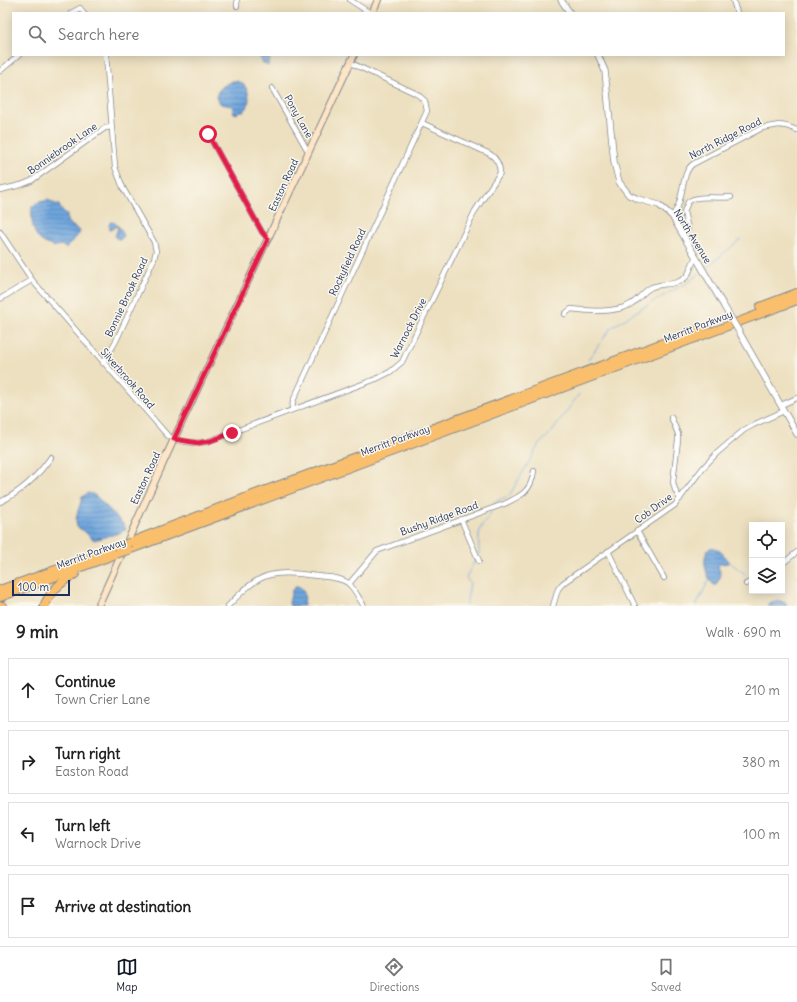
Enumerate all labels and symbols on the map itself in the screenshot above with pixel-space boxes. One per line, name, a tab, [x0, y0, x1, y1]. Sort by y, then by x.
street label: Pony Lane	[281, 92, 316, 140]
street label: North Ridge Road	[687, 115, 764, 162]
street label: Bonniebrook Lane	[25, 120, 100, 177]
route start	[199, 125, 217, 143]
street label: Easton Road	[266, 157, 301, 214]
street label: North Avenue	[671, 207, 714, 266]
street label: Rockyfield Road	[326, 226, 369, 298]
street label: Bonnie Brook Road	[102, 255, 151, 339]
street label: Warnock Drive	[388, 296, 429, 361]
street label: Merritt Parkway	[662, 307, 734, 346]
street label: Silverbrook Road	[98, 345, 158, 411]
street label: Merritt Parkway	[359, 422, 432, 459]
route end	[223, 424, 241, 442]
street label: Easton Road	[128, 450, 163, 507]
street label: Cob Drive	[632, 490, 675, 526]
street label: Bushy Ridge Road	[398, 498, 480, 539]
street label: Merritt Parkway	[55, 535, 128, 572]
scale bar	[12, 578, 70, 597]

